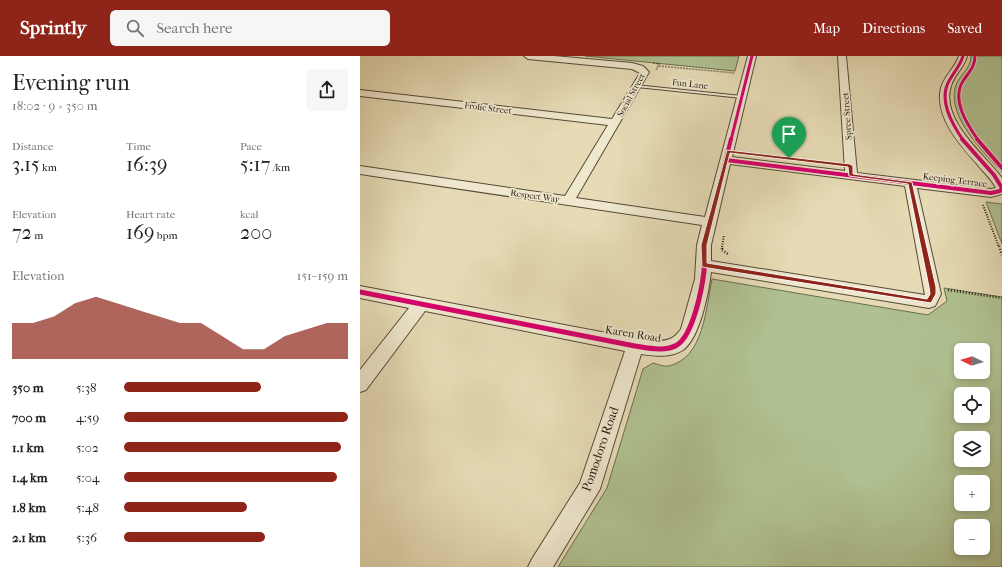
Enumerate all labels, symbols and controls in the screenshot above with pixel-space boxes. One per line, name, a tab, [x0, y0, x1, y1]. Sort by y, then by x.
search box	[110, 10, 390, 46]
text: Sprintly	[20, 17, 86, 39]
icon: search	[124, 17, 146, 39]
text: Search here	[156, 19, 232, 37]
text: Map	[813, 20, 840, 37]
text: Directions	[862, 20, 925, 37]
text: Saved	[947, 20, 982, 37]
button: share	[306, 69, 348, 111]
text: Evening run	[12, 70, 130, 96]
street label: Social Street	[615, 71, 647, 118]
street label: Fun Lane	[671, 77, 709, 91]
street label: Spree Street	[840, 91, 854, 140]
text: 18:02 · 9 × 350 m	[12, 98, 97, 113]
street label: Frolic Street	[464, 100, 513, 116]
pin	[772, 117, 806, 158]
icon: arrive	[778, 123, 800, 145]
text: Distance	[12, 140, 53, 153]
text: Time	[126, 140, 151, 153]
text: Pace	[240, 140, 262, 153]
text: 3.15	[12, 153, 40, 176]
text: 16:39	[126, 153, 167, 176]
text: 5:17	[240, 153, 270, 176]
text: km	[40, 161, 57, 174]
text: /km	[270, 161, 290, 174]
street label: Keeping Terrace	[922, 171, 988, 189]
street label: Respect Way	[510, 188, 561, 205]
text: Elevation	[12, 208, 56, 221]
text: Heart rate	[126, 208, 175, 221]
text: kcal	[240, 208, 259, 221]
text: 72	[12, 221, 32, 244]
text: 169	[126, 221, 154, 244]
text: 200	[240, 221, 272, 244]
text: m	[32, 229, 43, 242]
text: bpm	[154, 229, 178, 242]
text: Elevation	[12, 268, 65, 283]
text: 151–159 m	[297, 268, 348, 283]
street label: Karen Road	[604, 323, 663, 345]
north arrow	[954, 343, 990, 379]
map controls	[954, 343, 990, 555]
text: 350 m	[12, 380, 44, 395]
text: 5:38	[76, 380, 97, 395]
button: locate	[954, 387, 990, 423]
street label: Pomodoro Road	[578, 404, 622, 493]
text: 700 m	[12, 410, 46, 425]
text: 4:59	[76, 410, 99, 425]
button: layers	[954, 431, 990, 467]
text: 1.1 km	[12, 440, 44, 455]
text: 5:02	[76, 440, 99, 455]
text: 1.4 km	[12, 470, 47, 485]
text: 5:04	[76, 470, 99, 485]
button: +	[954, 475, 990, 511]
text: 1.8 km	[12, 500, 46, 515]
text: 5:48	[76, 500, 99, 515]
button: −	[954, 519, 990, 555]
text: 2.1 km	[12, 530, 46, 545]
text: 5:36	[76, 530, 97, 545]

